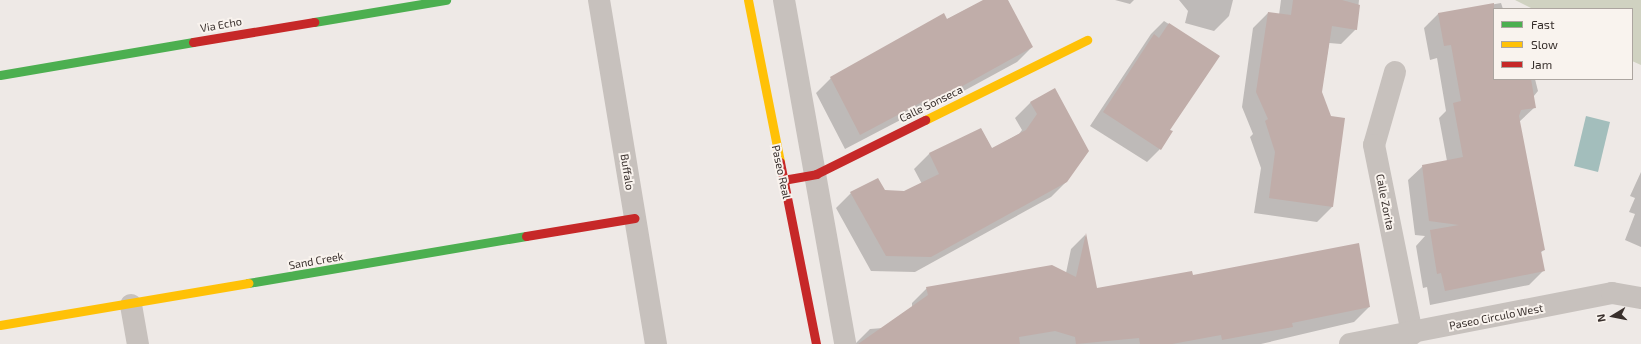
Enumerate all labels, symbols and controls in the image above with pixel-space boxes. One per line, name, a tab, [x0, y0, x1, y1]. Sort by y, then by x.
legend	[1493, 8, 1633, 80]
street label: Via Echo	[199, 15, 243, 35]
text: Fast	[1531, 17, 1554, 31]
text: Slow	[1531, 37, 1558, 51]
text: Jam	[1531, 57, 1552, 71]
street label: Calle Sonseca	[897, 83, 965, 125]
street label: Paseo Real	[769, 144, 793, 200]
street label: Buffalo	[618, 153, 636, 191]
street label: Calle Zorita	[1373, 173, 1397, 231]
street label: Sand Creek	[288, 250, 344, 272]
north arrow	[1593, 296, 1633, 336]
street label: Paseo Circulo West	[1448, 301, 1544, 333]
text: N	[1594, 313, 1608, 323]

